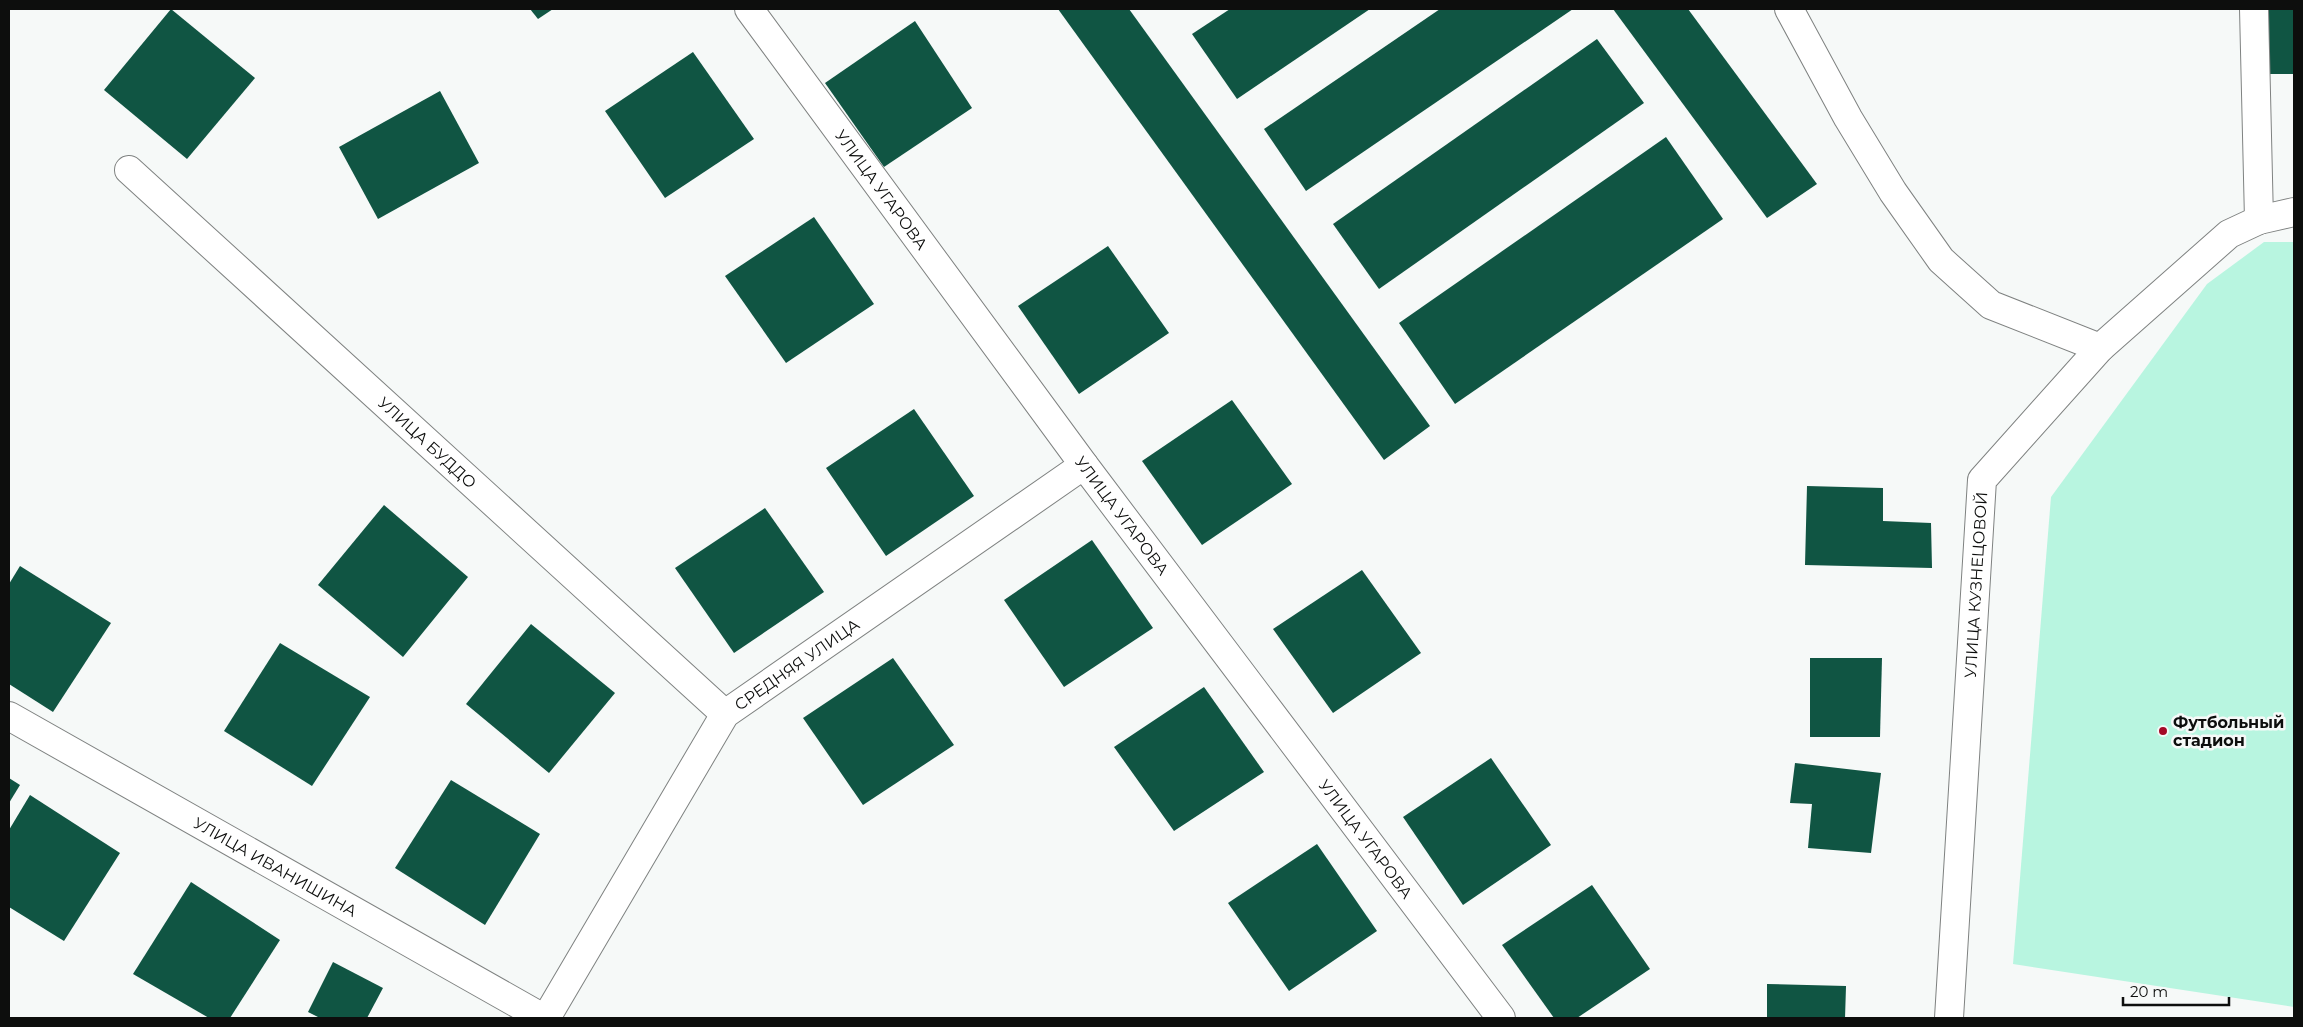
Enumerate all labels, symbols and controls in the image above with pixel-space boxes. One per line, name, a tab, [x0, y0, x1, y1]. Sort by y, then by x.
street label: УЛИЦА УГАРОВА	[831, 126, 932, 253]
street label: УЛИЦА БУДДО	[374, 393, 481, 492]
street label: УЛИЦА УГАРОВА	[1071, 452, 1173, 579]
street label: УЛИЦА КУЗНЕЦОВОЙ	[1960, 491, 1991, 679]
street label: СРЕДНЯЯ УЛИЦА	[731, 614, 863, 714]
place label: Футбольный стадион	[2173, 713, 2284, 750]
marker: Футбольный стадион	[2157, 725, 2169, 737]
street label: УЛИЦА УГАРОВА	[1315, 776, 1417, 902]
street label: УЛИЦА ИВАНИШИНА	[190, 813, 361, 920]
scale bar	[2123, 974, 2229, 1006]
text: 20 m	[2130, 982, 2168, 1001]

